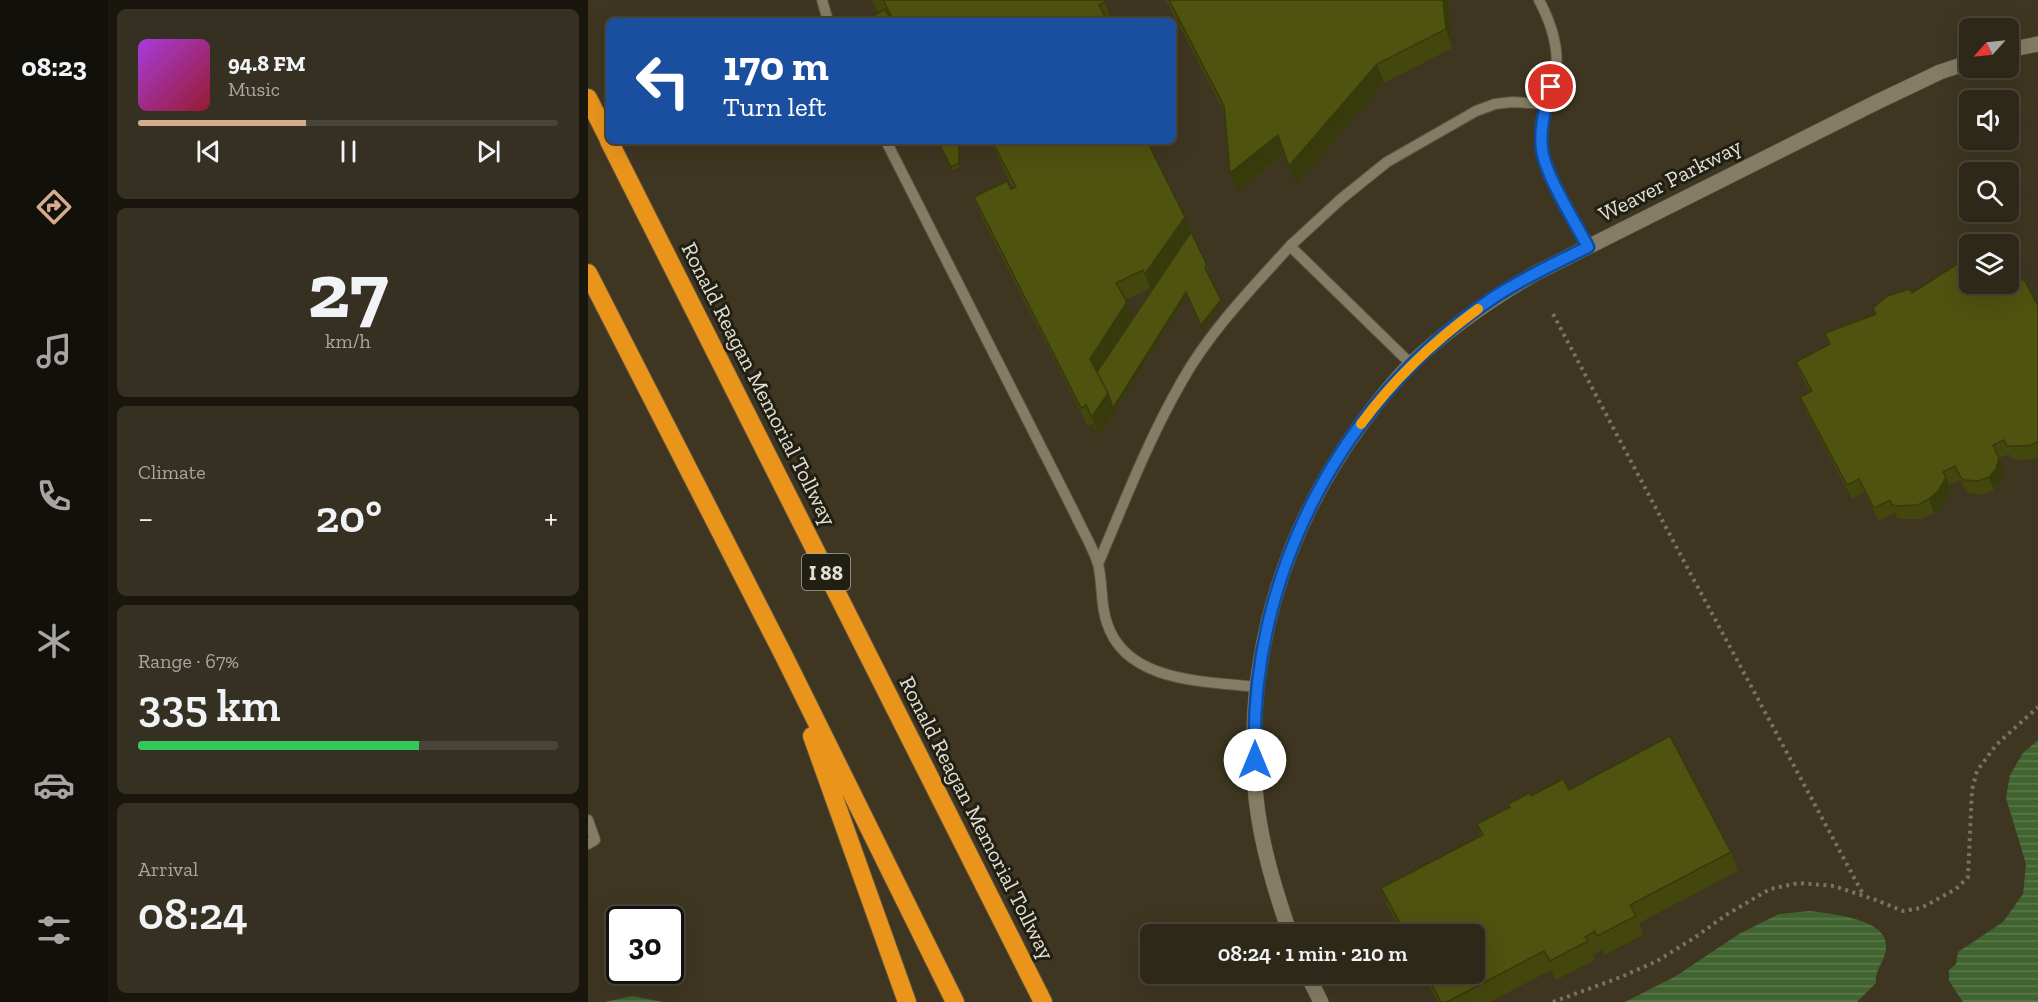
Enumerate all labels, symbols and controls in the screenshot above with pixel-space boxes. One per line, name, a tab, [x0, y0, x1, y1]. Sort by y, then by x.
north arrow	[1959, 18, 2019, 78]
map controls	[1959, 18, 2019, 294]
text: 170 m	[723, 40, 829, 91]
icon: left	[624, 42, 702, 120]
text: 94.8 FM	[228, 50, 306, 77]
text: 08:23	[21, 51, 87, 83]
pin	[1525, 61, 1576, 112]
icon: arrive	[1534, 70, 1567, 103]
text: Music	[228, 77, 280, 101]
button: sound	[1959, 90, 2019, 150]
text: Turn left	[723, 91, 826, 123]
street label: Weaver Parkway	[1594, 132, 1747, 228]
icon: previous	[192, 135, 225, 168]
icon: pause	[332, 135, 365, 168]
icon: next	[472, 135, 505, 168]
button: search	[1959, 162, 2019, 222]
icon: directions	[33, 186, 75, 228]
button: layers	[1959, 234, 2019, 294]
street label: Ronald Reagan Memorial Tollway	[676, 238, 843, 531]
text: 27	[308, 243, 388, 337]
text: km/h	[325, 329, 371, 353]
icon: music	[33, 330, 75, 372]
text: Climate	[138, 460, 206, 484]
icon: phone	[33, 475, 75, 517]
text: 20°	[315, 490, 382, 544]
text: −	[138, 498, 153, 537]
text: +	[544, 498, 558, 537]
road number: I 88	[802, 554, 850, 590]
icon: climate	[33, 620, 75, 662]
text: Range · 67%	[138, 649, 239, 673]
street label: Ronald Reagan Memorial Tollway	[894, 672, 1061, 965]
text: 335 km	[138, 679, 280, 733]
position arrow	[1223, 728, 1287, 792]
icon: car	[33, 764, 75, 806]
text: Arrival	[138, 857, 198, 881]
text: 08:24	[138, 887, 248, 941]
speed limit sign: 30	[606, 906, 684, 984]
icon: filters	[33, 909, 75, 951]
text: 08:24 · 1 min · 210 m	[1218, 940, 1407, 967]

